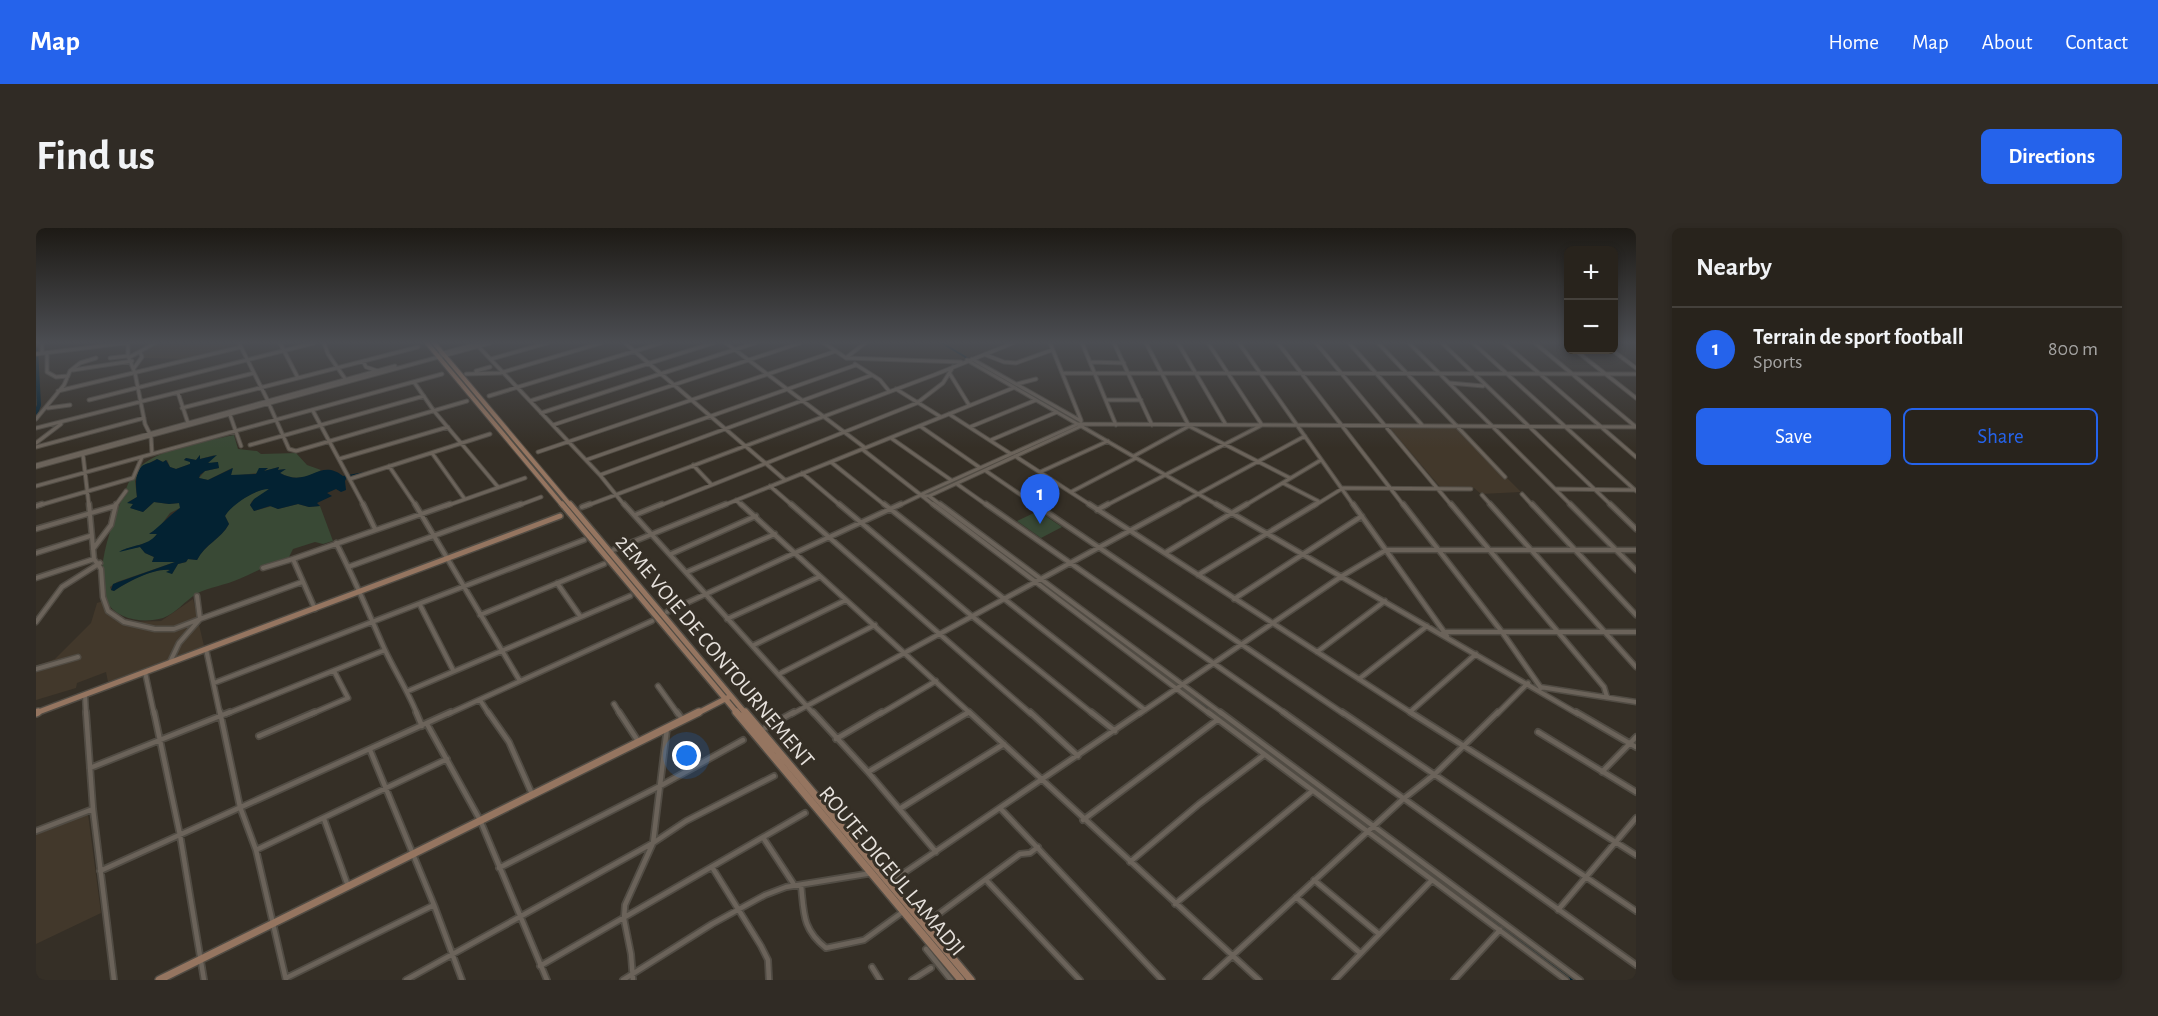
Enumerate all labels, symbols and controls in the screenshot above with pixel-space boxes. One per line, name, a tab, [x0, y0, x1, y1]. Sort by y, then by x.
text: Map	[30, 28, 80, 56]
text: Home	[1828, 32, 1879, 53]
text: Map	[1912, 32, 1949, 53]
text: About	[1982, 32, 2032, 53]
text: Contact	[2065, 32, 2128, 53]
button: Directions	[1981, 129, 2122, 184]
text: Find us	[36, 135, 155, 177]
map controls	[1564, 246, 1618, 354]
button: +	[1564, 246, 1618, 300]
text: Nearby	[1696, 254, 1772, 280]
button: −	[1564, 300, 1618, 354]
text: Terrain de sport football	[1753, 326, 1964, 348]
text: 1	[1712, 339, 1719, 359]
text: 800 m	[2048, 339, 2098, 359]
text: Sports	[1753, 352, 1802, 372]
button: Save	[1696, 408, 1891, 465]
button: Share	[1903, 408, 2098, 465]
pin: 1	[1020, 474, 1060, 524]
street label: 2EME VOIE DE CONTOURNEMENT	[611, 531, 819, 772]
your location	[672, 741, 701, 770]
street label: ROUTE DIGEUL LAMADJI	[815, 782, 969, 960]

